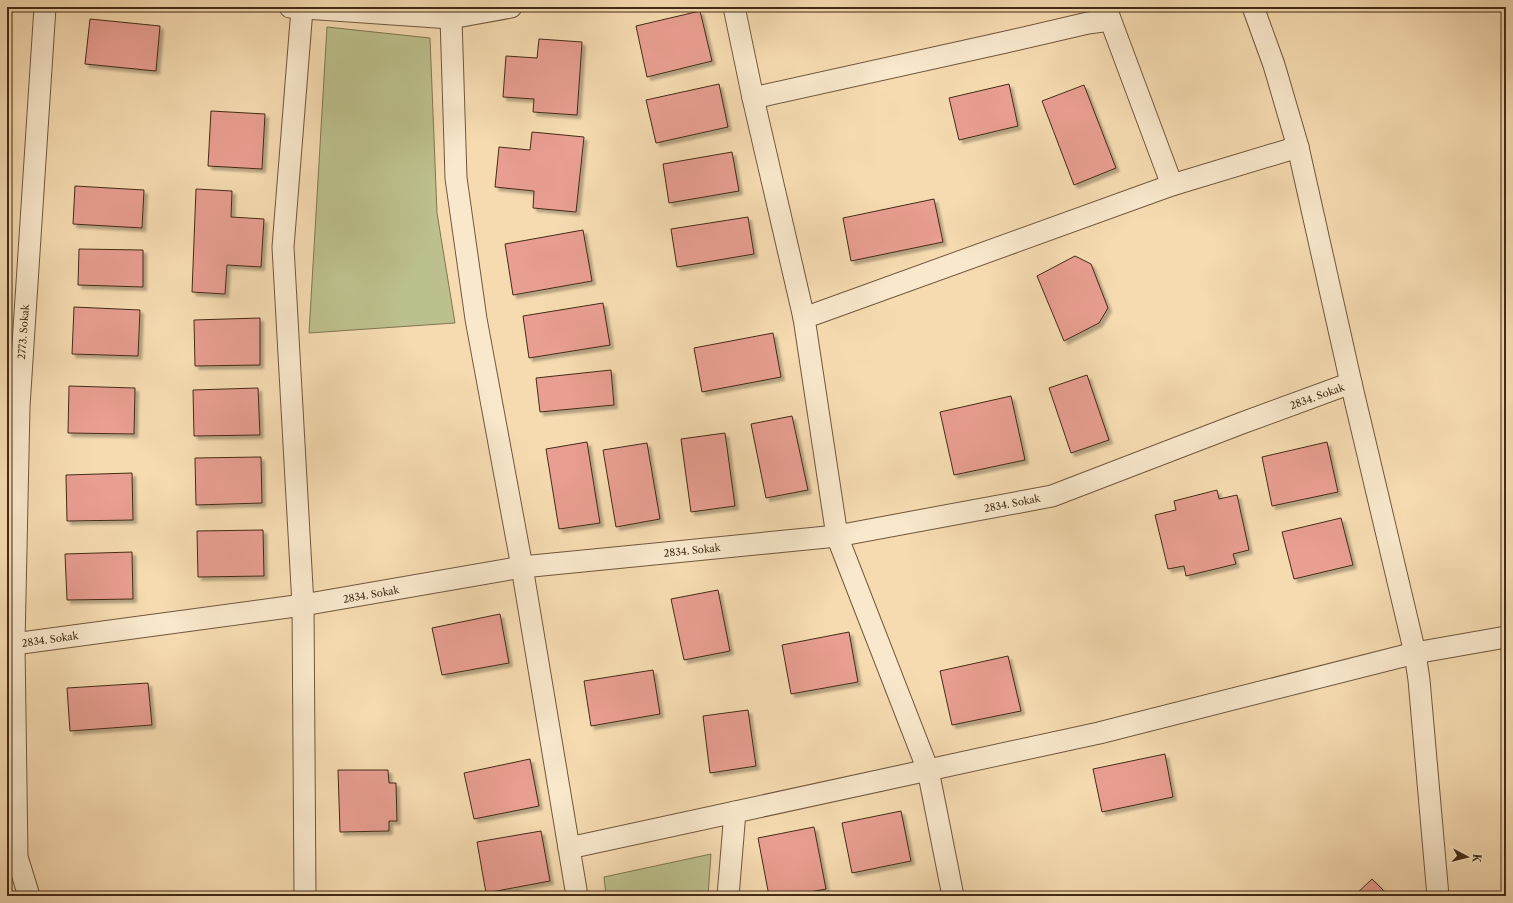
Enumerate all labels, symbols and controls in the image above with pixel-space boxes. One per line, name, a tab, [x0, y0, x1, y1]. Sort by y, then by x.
street label: 2773. Sokak	[15, 303, 32, 360]
street label: 2834. Sokak	[1288, 380, 1347, 412]
street label: 2834. Sokak	[983, 491, 1043, 515]
street label: 2834. Sokak	[663, 541, 722, 560]
street label: 2834. Sokak	[342, 583, 401, 606]
street label: 2834. Sokak	[21, 629, 80, 650]
north arrow	[1447, 837, 1487, 877]
text: K	[1469, 853, 1484, 865]

